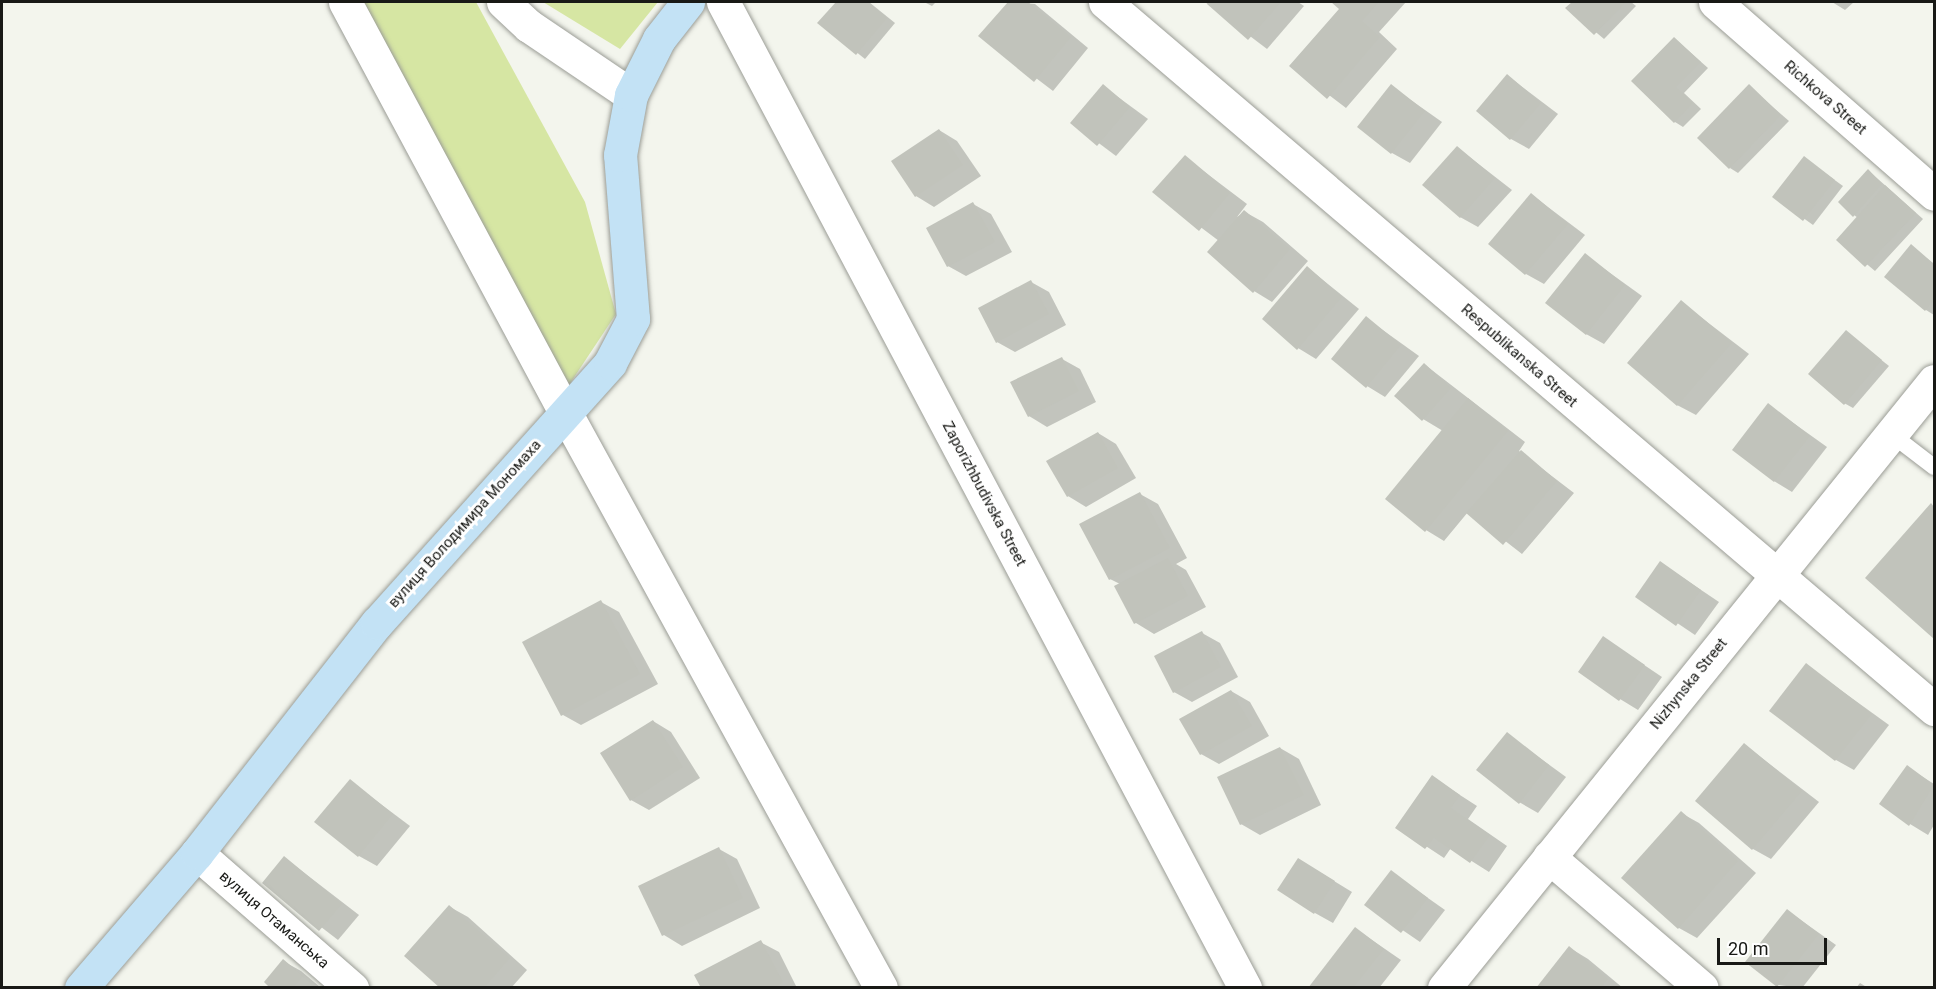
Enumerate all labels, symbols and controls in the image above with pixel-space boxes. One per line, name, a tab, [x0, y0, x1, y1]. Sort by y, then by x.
street label: Richkova Street	[1780, 57, 1870, 139]
street label: Respublikanska Street	[1457, 301, 1581, 411]
street label: Zaporizhbudivska Street	[938, 419, 1030, 569]
street label: вулиця Володимира Мономаха	[385, 436, 545, 612]
street label: Nizhynska Street	[1647, 635, 1731, 733]
street label: вулиця Отаманська	[216, 868, 332, 972]
scale bar	[1720, 926, 1830, 964]
text: 20 m	[1728, 938, 1768, 959]

